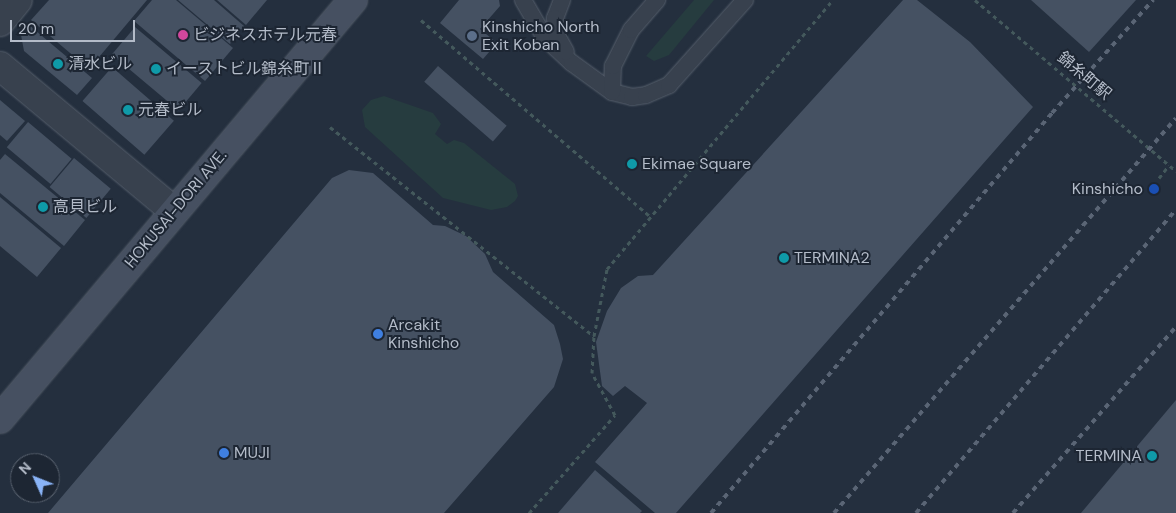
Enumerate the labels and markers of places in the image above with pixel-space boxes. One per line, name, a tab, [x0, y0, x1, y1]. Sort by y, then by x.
place label: Kinshicho North Exit Koban	[482, 17, 599, 55]
place label: ビジネスホテル元春	[193, 25, 337, 45]
marker: ビジネスホテル元春	[177, 29, 189, 41]
marker: Kinshicho North Exit Koban	[466, 30, 478, 42]
place label: 清水ビル	[68, 54, 132, 74]
marker: 清水ビル	[52, 58, 64, 70]
place label: イーストビル錦糸町Ⅱ	[166, 59, 326, 79]
marker: イーストビル錦糸町Ⅱ	[150, 63, 162, 75]
place label: 元春ビル	[138, 100, 202, 120]
marker: 元春ビル	[122, 104, 134, 116]
place label: Ekimae Square	[642, 154, 751, 174]
marker: Ekimae Square	[626, 158, 638, 170]
place label: Kinshicho	[1072, 179, 1143, 199]
marker: Kinshicho	[1147, 182, 1161, 196]
place label: 高貝ビル	[53, 197, 117, 217]
marker: 高貝ビル	[37, 201, 49, 213]
place label: TERMINA2	[794, 248, 870, 268]
marker: TERMINA2	[778, 252, 790, 264]
place label: Arcakit Kinshicho	[388, 315, 459, 353]
marker: Arcakit Kinshicho	[372, 328, 384, 340]
place label: MUJI	[234, 443, 270, 463]
place label: TERMINA	[1076, 446, 1142, 466]
marker: MUJI	[218, 447, 230, 459]
marker: TERMINA	[1146, 450, 1158, 462]

